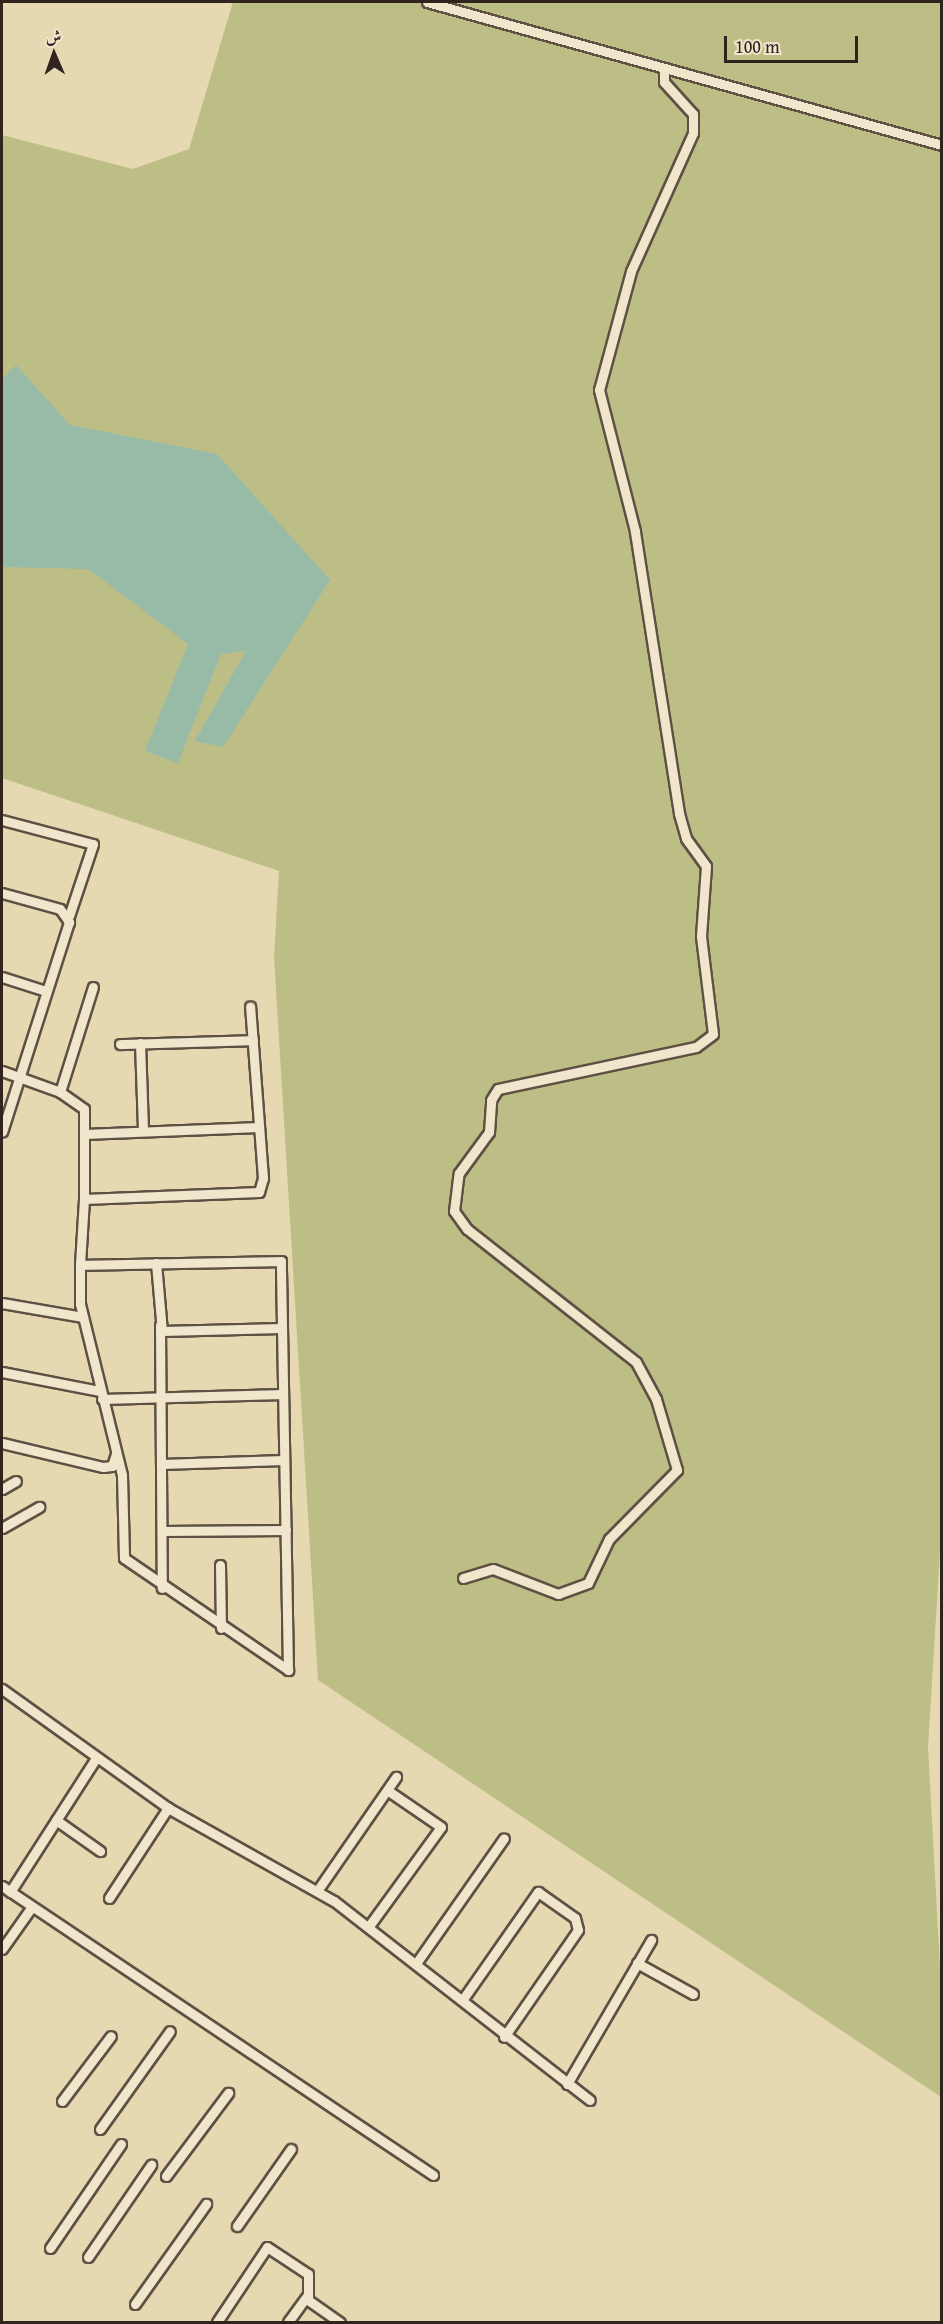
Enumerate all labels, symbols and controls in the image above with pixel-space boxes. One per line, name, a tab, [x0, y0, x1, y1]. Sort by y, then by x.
north arrow	[24, 24, 84, 84]
text: ش	[45, 24, 62, 48]
scale bar	[727, 24, 860, 62]
text: 100 m	[735, 33, 780, 60]

